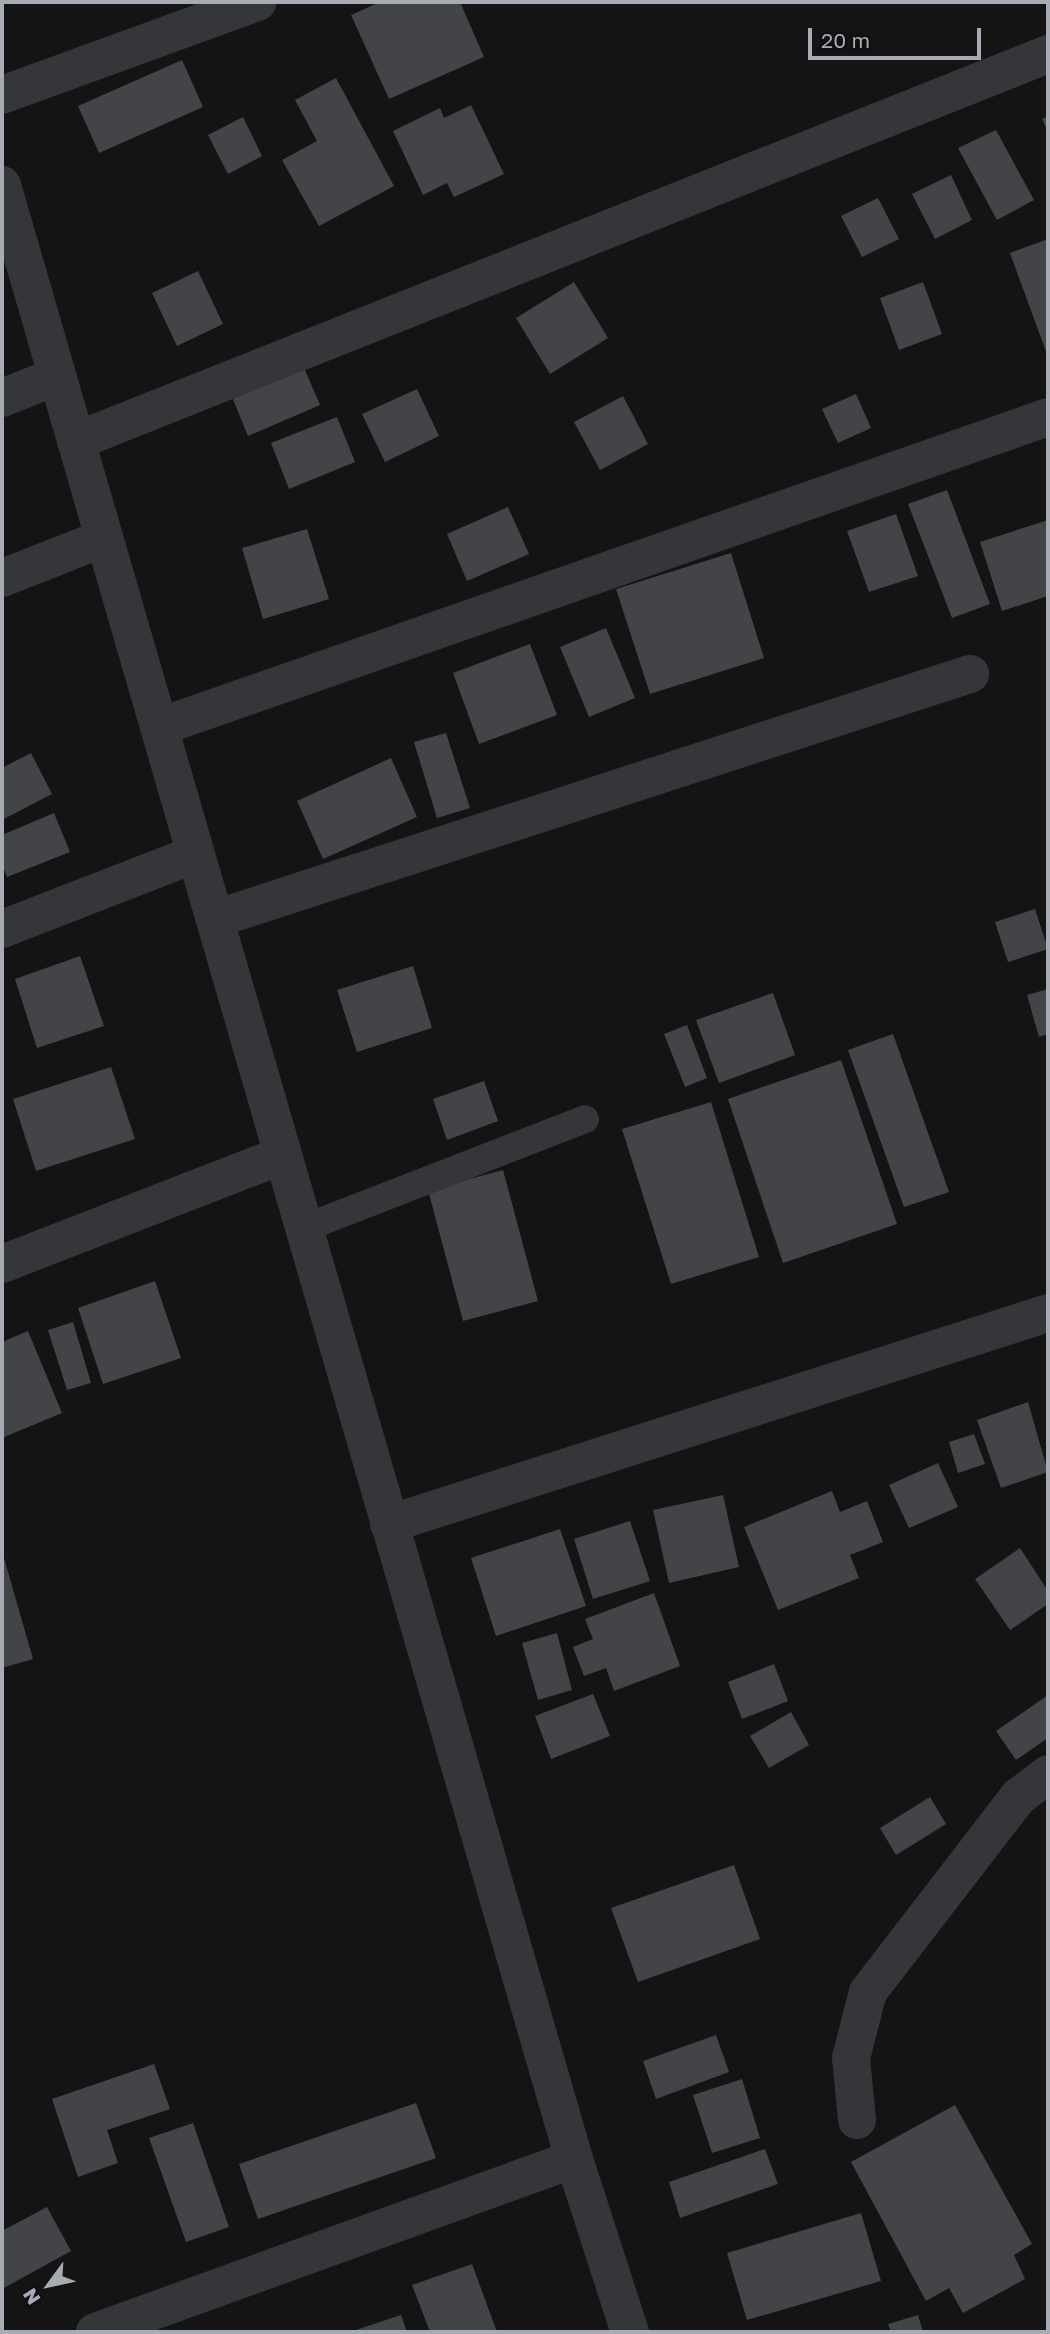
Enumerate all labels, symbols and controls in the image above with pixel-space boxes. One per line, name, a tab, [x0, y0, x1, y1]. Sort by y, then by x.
scale bar	[812, 14, 985, 58]
text: 20 m	[821, 27, 870, 53]
north arrow	[14, 2250, 84, 2320]
text: N	[17, 2284, 45, 2309]

